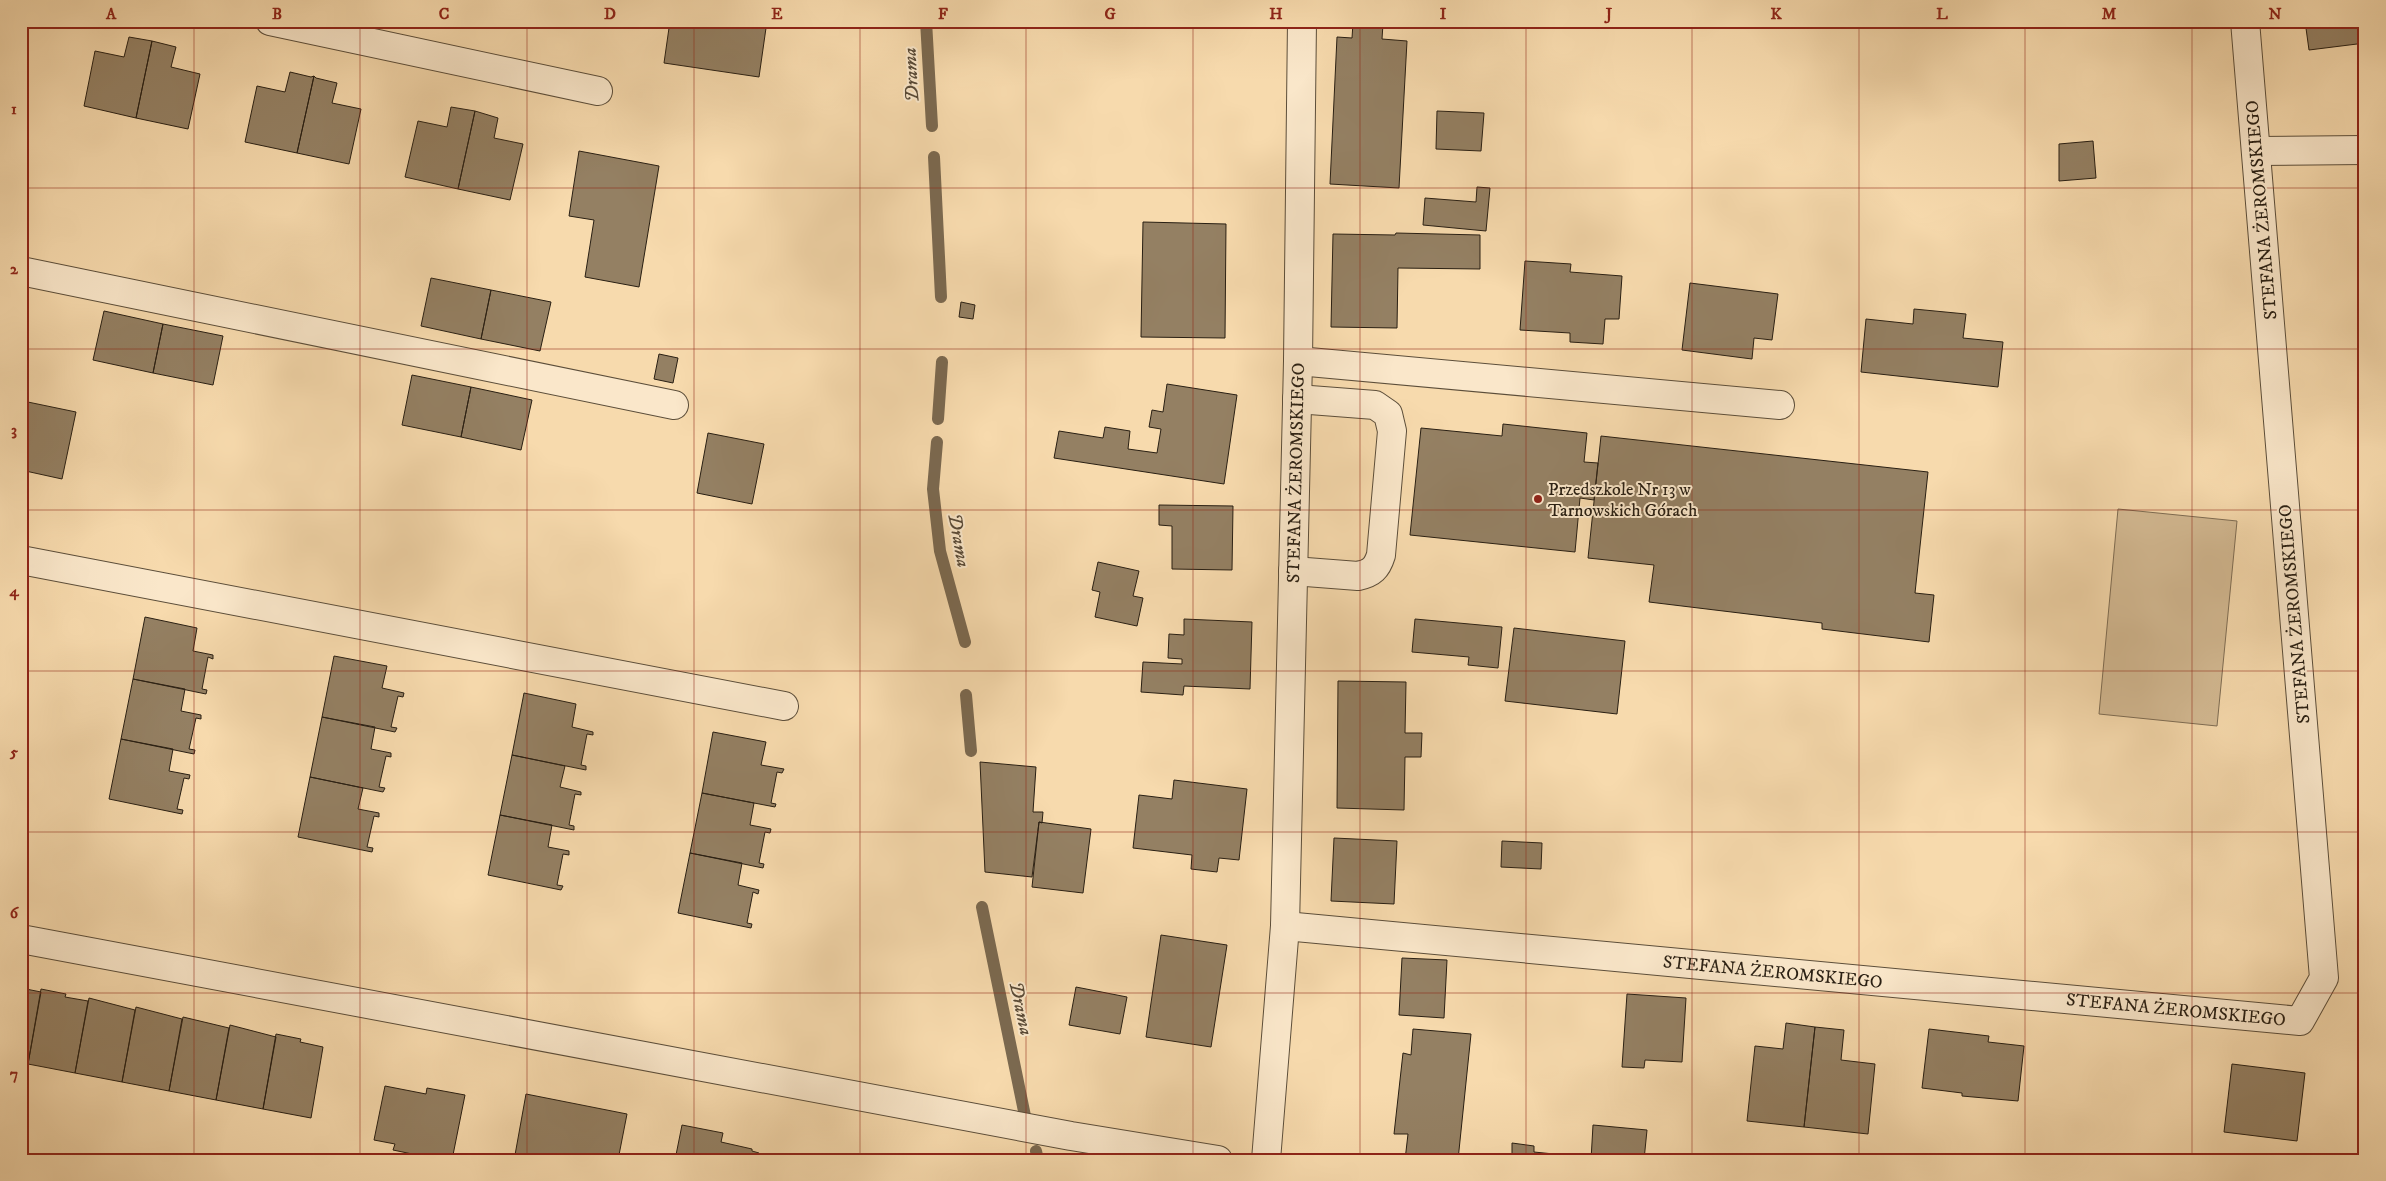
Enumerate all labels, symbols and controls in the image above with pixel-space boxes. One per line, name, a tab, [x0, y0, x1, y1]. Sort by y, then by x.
text: A	[105, 4, 117, 24]
text: B	[272, 4, 282, 24]
text: C	[439, 4, 449, 24]
text: D	[604, 4, 616, 24]
text: E	[771, 4, 783, 24]
text: F	[938, 4, 948, 24]
text: G	[1104, 4, 1116, 24]
text: H	[1269, 4, 1283, 24]
text: I	[1440, 4, 1447, 24]
text: J	[1604, 4, 1613, 24]
text: K	[1770, 4, 1782, 24]
text: L	[1936, 4, 1948, 24]
text: M	[2102, 4, 2117, 24]
text: N	[2268, 4, 2282, 24]
water label: Drama	[899, 47, 924, 103]
text: 1	[11, 99, 17, 119]
street label: STEFANA ŻEROMSKIEGO	[2241, 99, 2283, 321]
text: 2	[10, 259, 19, 279]
street label: STEFANA ŻEROMSKIEGO	[1283, 362, 1310, 583]
text: 3	[11, 420, 17, 440]
place label: Przedszkole Nr 13 w Tarnowskich Górach	[1548, 479, 1698, 522]
marker: Przedszkole Nr 13 w Tarnowskich Górach	[1532, 493, 1544, 505]
street label: STEFANA ŻEROMSKIEGO	[2274, 503, 2316, 725]
water label: Drama	[942, 511, 975, 569]
text: 4	[8, 581, 19, 601]
text: 5	[9, 742, 18, 762]
text: 6	[10, 903, 20, 923]
street label: STEFANA ŻEROMSKIEGO	[1662, 951, 1884, 994]
water label: Drama	[1004, 979, 1037, 1037]
street label: STEFANA ŻEROMSKIEGO	[2065, 989, 2287, 1032]
text: 7	[10, 1064, 18, 1084]

